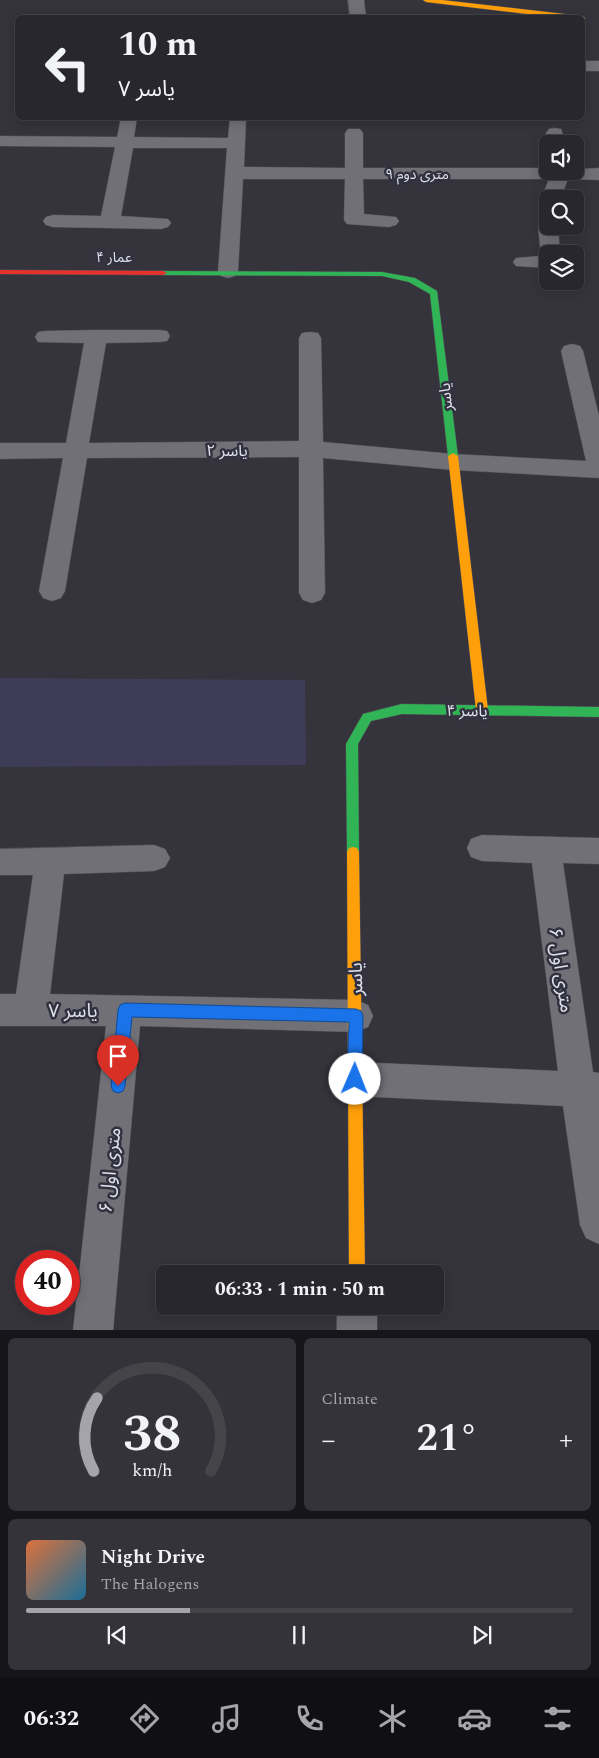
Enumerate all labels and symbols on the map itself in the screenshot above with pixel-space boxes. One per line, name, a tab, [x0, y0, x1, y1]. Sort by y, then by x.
street label: ۹ متری دوم	[385, 164, 449, 185]
street label: عمار ۴	[96, 247, 132, 268]
street label: یاسر	[433, 382, 460, 413]
street label: یاسر ۲	[206, 439, 248, 463]
street label: یاسر ۴	[446, 699, 488, 723]
street label: ۶ متری اول	[540, 926, 581, 1015]
street label: یاسر	[342, 962, 371, 997]
street label: یاسر ۷	[48, 997, 98, 1026]
pin	[97, 1035, 139, 1086]
position arrow	[328, 1052, 380, 1104]
street label: ۶ متری اول	[92, 1126, 129, 1214]
speed limit sign: 40	[15, 1250, 80, 1315]

